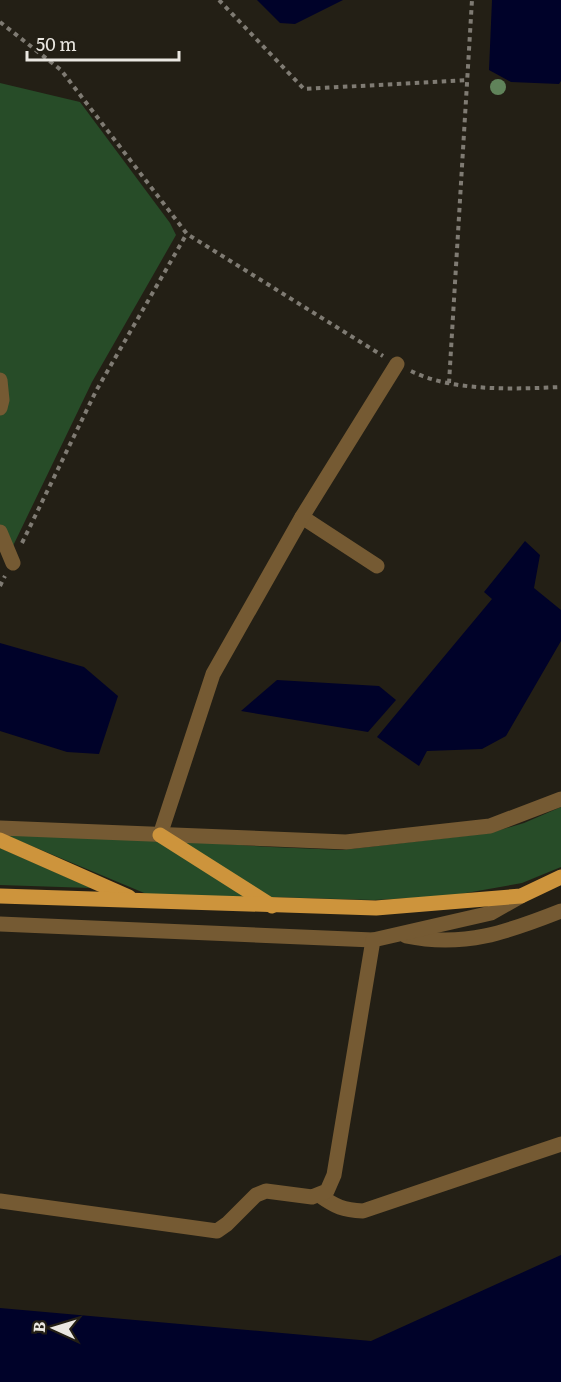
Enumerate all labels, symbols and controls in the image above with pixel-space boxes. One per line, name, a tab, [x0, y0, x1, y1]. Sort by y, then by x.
scale bar	[27, 24, 178, 62]
text: 50 m	[36, 30, 77, 57]
north arrow	[24, 1298, 84, 1358]
text: B	[26, 1321, 50, 1333]

